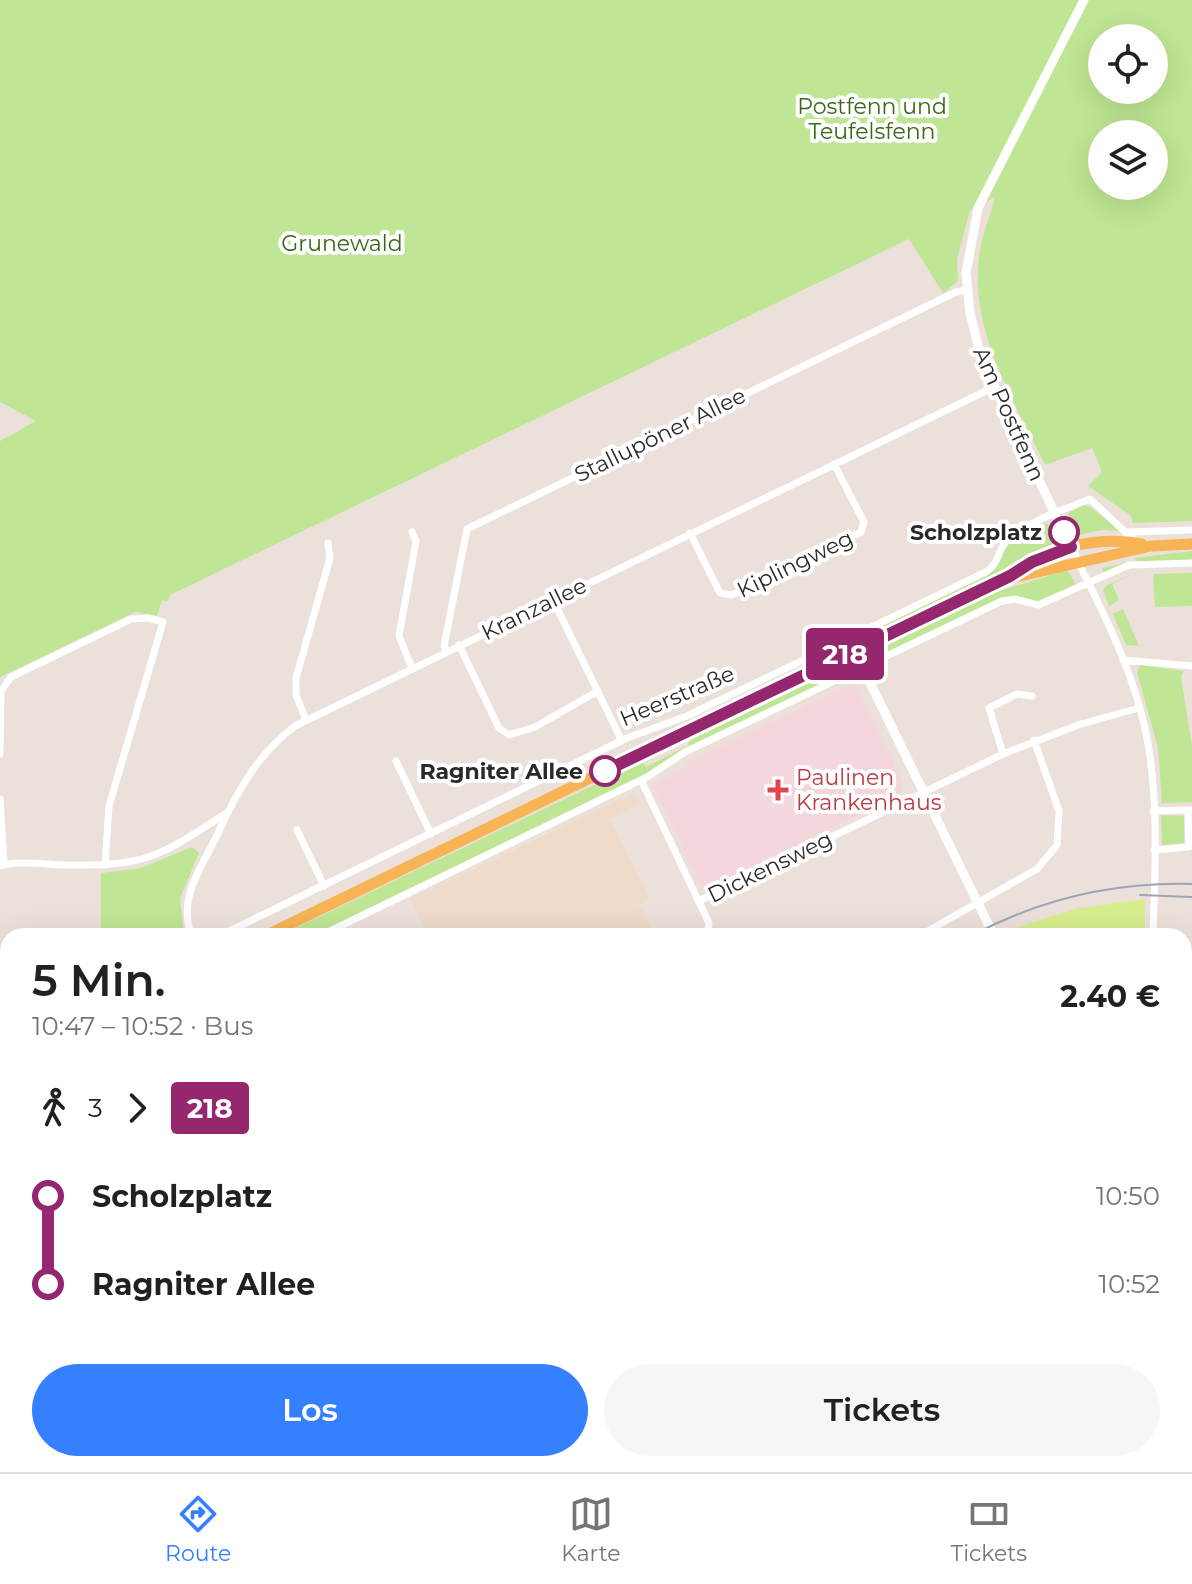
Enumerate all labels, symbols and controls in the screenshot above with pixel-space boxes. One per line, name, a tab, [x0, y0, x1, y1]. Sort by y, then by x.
map controls	[1088, 24, 1168, 200]
button: locate	[1088, 24, 1168, 104]
park label: Postfenn und Teufelsfenn	[797, 93, 947, 145]
button: layers	[1088, 120, 1168, 200]
park label: Grunewald	[281, 230, 403, 257]
street label: Am Postfenn	[967, 343, 1051, 485]
street label: Stallupöner Allee	[570, 382, 750, 488]
marker: Scholzplatz	[1049, 517, 1079, 547]
place label: Scholzplatz	[910, 519, 1042, 546]
street label: Kiplingweg	[733, 524, 857, 604]
street label: Kranzallee	[477, 572, 591, 646]
line badge: 218	[799, 628, 891, 680]
text: 218	[822, 637, 868, 671]
street label: Heerstraße	[616, 660, 738, 732]
marker: Ragniter Allee	[590, 756, 620, 786]
place label: Ragniter Allee	[419, 758, 583, 785]
place label: Paulinen Krankenhaus	[796, 764, 942, 816]
marker: Paulinen Krankenhaus	[767, 779, 789, 801]
street label: Dickensweg	[703, 825, 837, 909]
text: 5 Min.	[32, 953, 165, 1007]
text: 2.40 €	[1060, 978, 1160, 1015]
text: 10:47 – 10:52 · Bus	[32, 1010, 253, 1042]
icon: walk	[32, 1086, 76, 1130]
icon: forward	[115, 1086, 159, 1130]
text: 218	[187, 1091, 233, 1125]
text: 3	[88, 1092, 103, 1124]
text: Scholzplatz	[92, 1178, 272, 1215]
text: 10:50	[1096, 1180, 1160, 1212]
text: Ragniter Allee	[92, 1266, 315, 1303]
text: 10:52	[1099, 1268, 1160, 1300]
button: Los	[32, 1364, 588, 1456]
button: Tickets	[604, 1364, 1160, 1456]
tab: Route	[165, 1492, 231, 1567]
tab: Karte	[561, 1492, 621, 1567]
tab: Tickets	[951, 1492, 1027, 1567]

